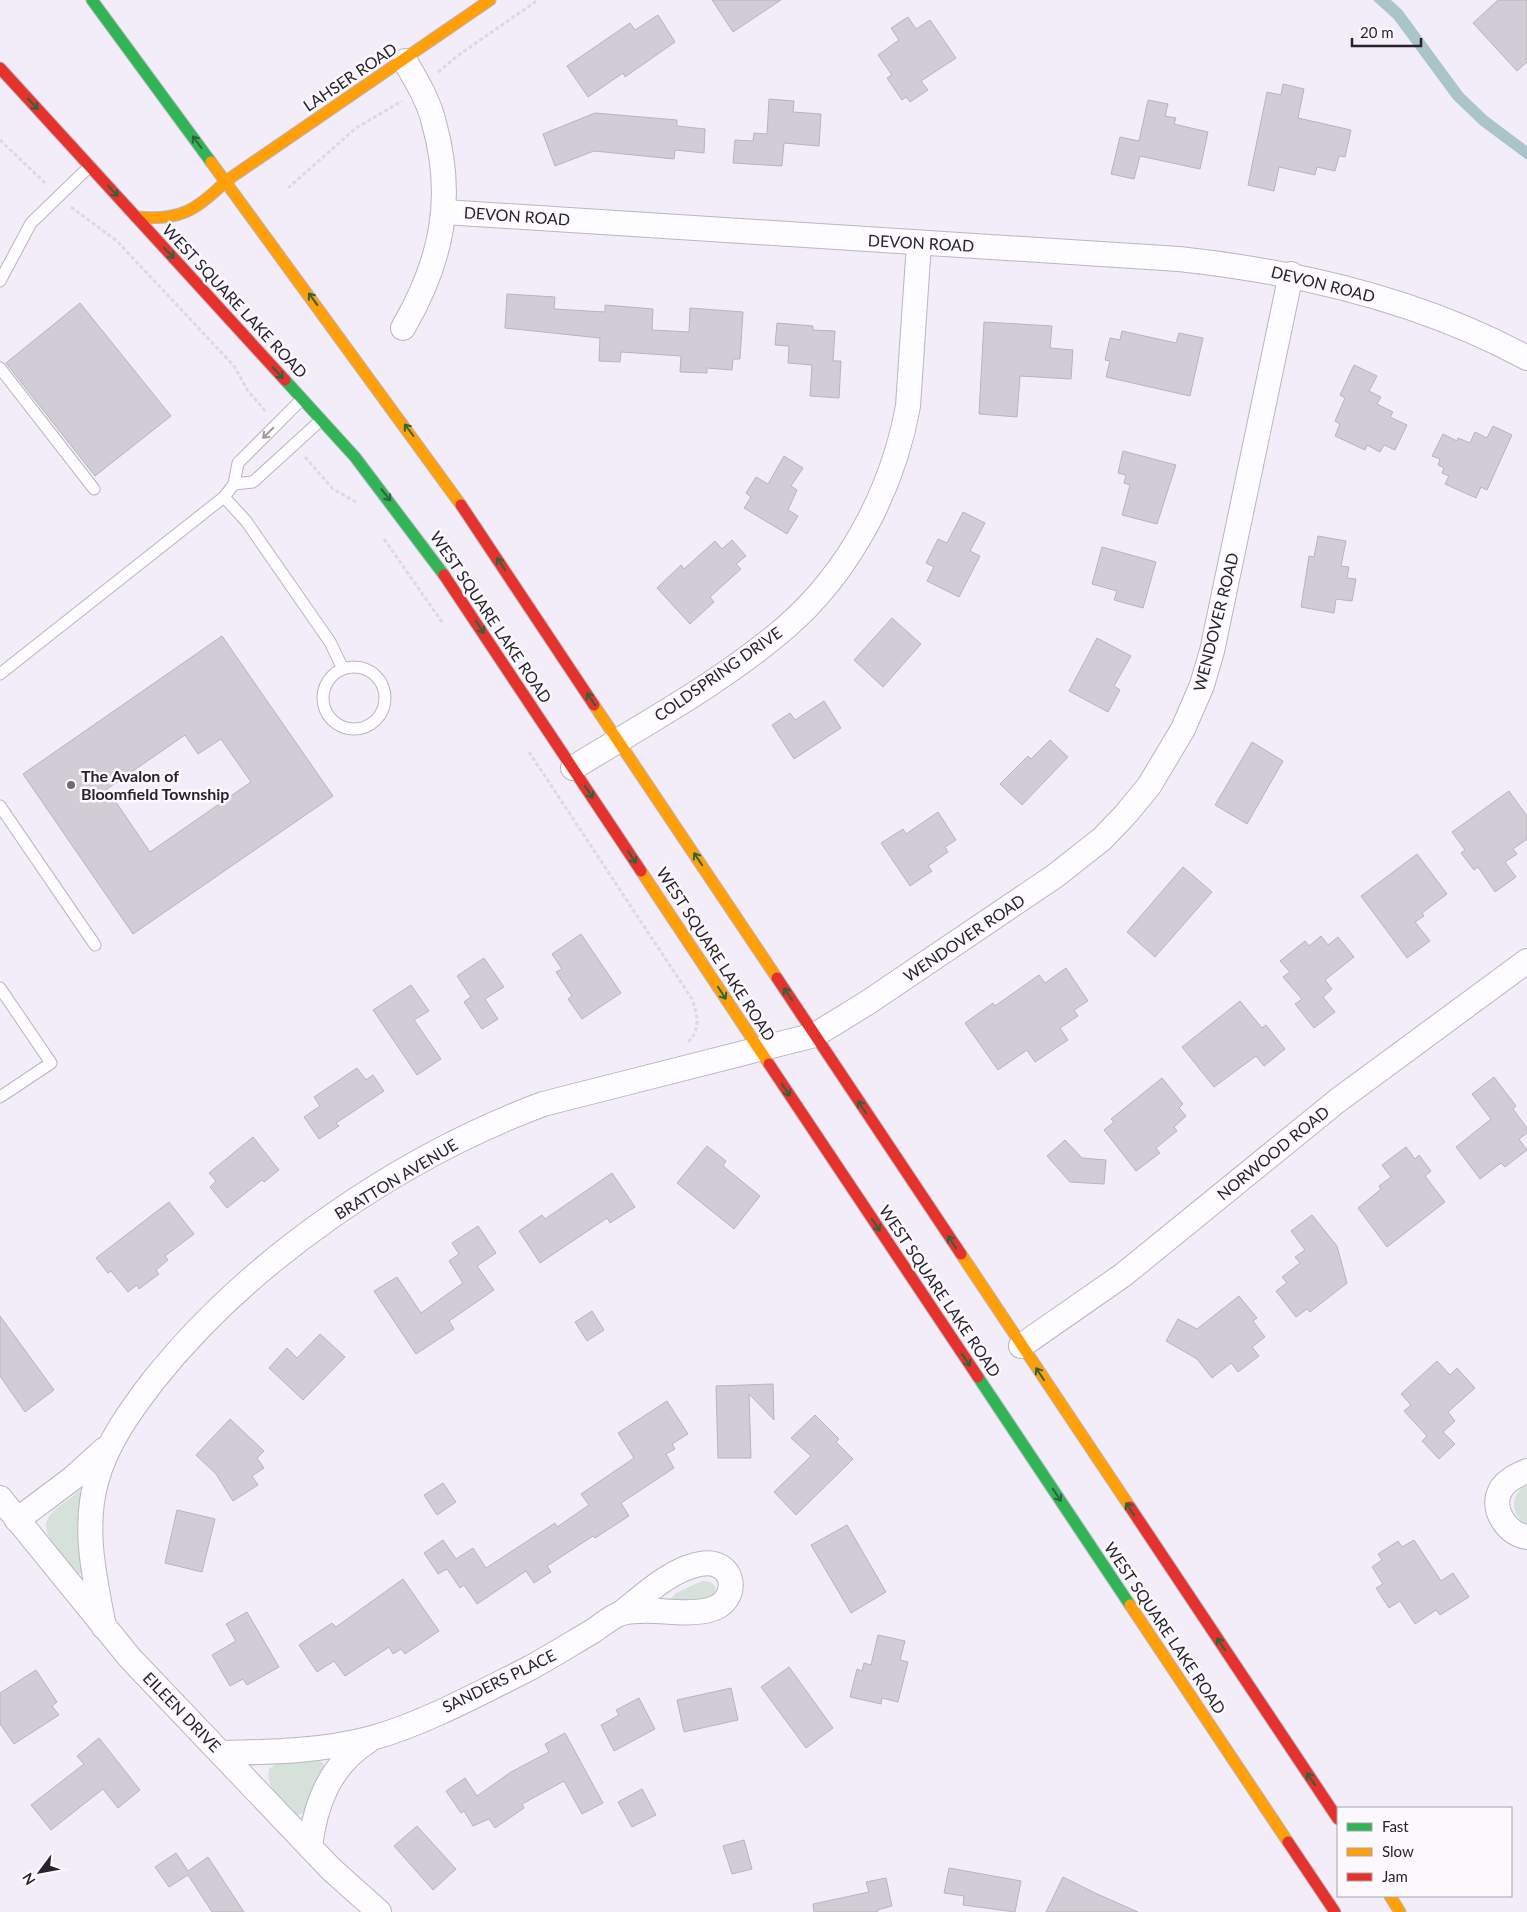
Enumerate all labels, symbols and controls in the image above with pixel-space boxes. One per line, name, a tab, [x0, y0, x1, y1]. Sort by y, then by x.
scale bar	[1352, 15, 1421, 47]
text: 20 m	[1360, 23, 1394, 41]
street label: LAHSER ROAD	[299, 38, 400, 115]
one-way arrow	[27, 98, 39, 111]
one-way arrow	[192, 136, 203, 149]
one-way arrow	[107, 185, 119, 198]
street label: DEVON ROAD	[463, 202, 571, 229]
street label: WEST SQUARE LAKE ROAD	[159, 220, 312, 381]
street label: DEVON ROAD	[867, 230, 975, 255]
one-way arrow	[163, 247, 175, 260]
street label: DEVON ROAD	[1269, 261, 1377, 306]
one-way arrow	[308, 292, 318, 306]
one-way arrow	[273, 366, 284, 379]
one-way arrow	[404, 424, 415, 437]
one-way arrow	[261, 427, 274, 439]
one-way arrow	[380, 488, 391, 501]
street label: WEST SQUARE LAKE ROAD	[427, 527, 556, 706]
street label: WENDOVER ROAD	[1189, 551, 1242, 693]
one-way arrow	[496, 557, 507, 571]
one-way arrow	[475, 620, 485, 634]
street label: COLDSPRING DRIVE	[650, 622, 785, 725]
one-way arrow	[586, 692, 597, 706]
place label: The Avalon of Bloomfield Township	[81, 766, 229, 803]
marker: The Avalon of Bloomfield Township	[65, 779, 77, 791]
one-way arrow	[584, 785, 594, 799]
one-way arrow	[627, 850, 637, 864]
one-way arrow	[693, 852, 703, 866]
street label: WEST SQUARE LAKE ROAD	[653, 863, 780, 1044]
street label: WENDOVER ROAD	[899, 890, 1028, 985]
one-way arrow	[717, 985, 727, 999]
one-way arrow	[783, 988, 793, 1002]
one-way arrow	[781, 1082, 791, 1096]
one-way arrow	[857, 1100, 867, 1114]
street label: NORWOOD ROAD	[1213, 1102, 1333, 1204]
street label: BRATTON AVENUE	[331, 1134, 461, 1223]
street label: WEST SQUARE LAKE ROAD	[876, 1201, 1005, 1380]
one-way arrow	[871, 1218, 881, 1232]
one-way arrow	[947, 1236, 957, 1250]
one-way arrow	[961, 1353, 971, 1367]
one-way arrow	[1034, 1367, 1045, 1381]
one-way arrow	[1052, 1488, 1062, 1502]
one-way arrow	[1125, 1502, 1135, 1516]
street label: WEST SQUARE LAKE ROAD	[1101, 1538, 1230, 1717]
one-way arrow	[1215, 1637, 1226, 1651]
street label: SANDERS PLACE	[439, 1645, 559, 1716]
street label: EILEEN DRIVE	[140, 1668, 225, 1755]
one-way arrow	[1306, 1772, 1316, 1786]
legend	[1337, 1807, 1512, 1897]
text: Fast	[1382, 1817, 1409, 1835]
text: Slow	[1382, 1842, 1414, 1860]
north arrow	[15, 1847, 65, 1897]
text: Jam	[1382, 1867, 1408, 1885]
text: N	[18, 1870, 39, 1888]

